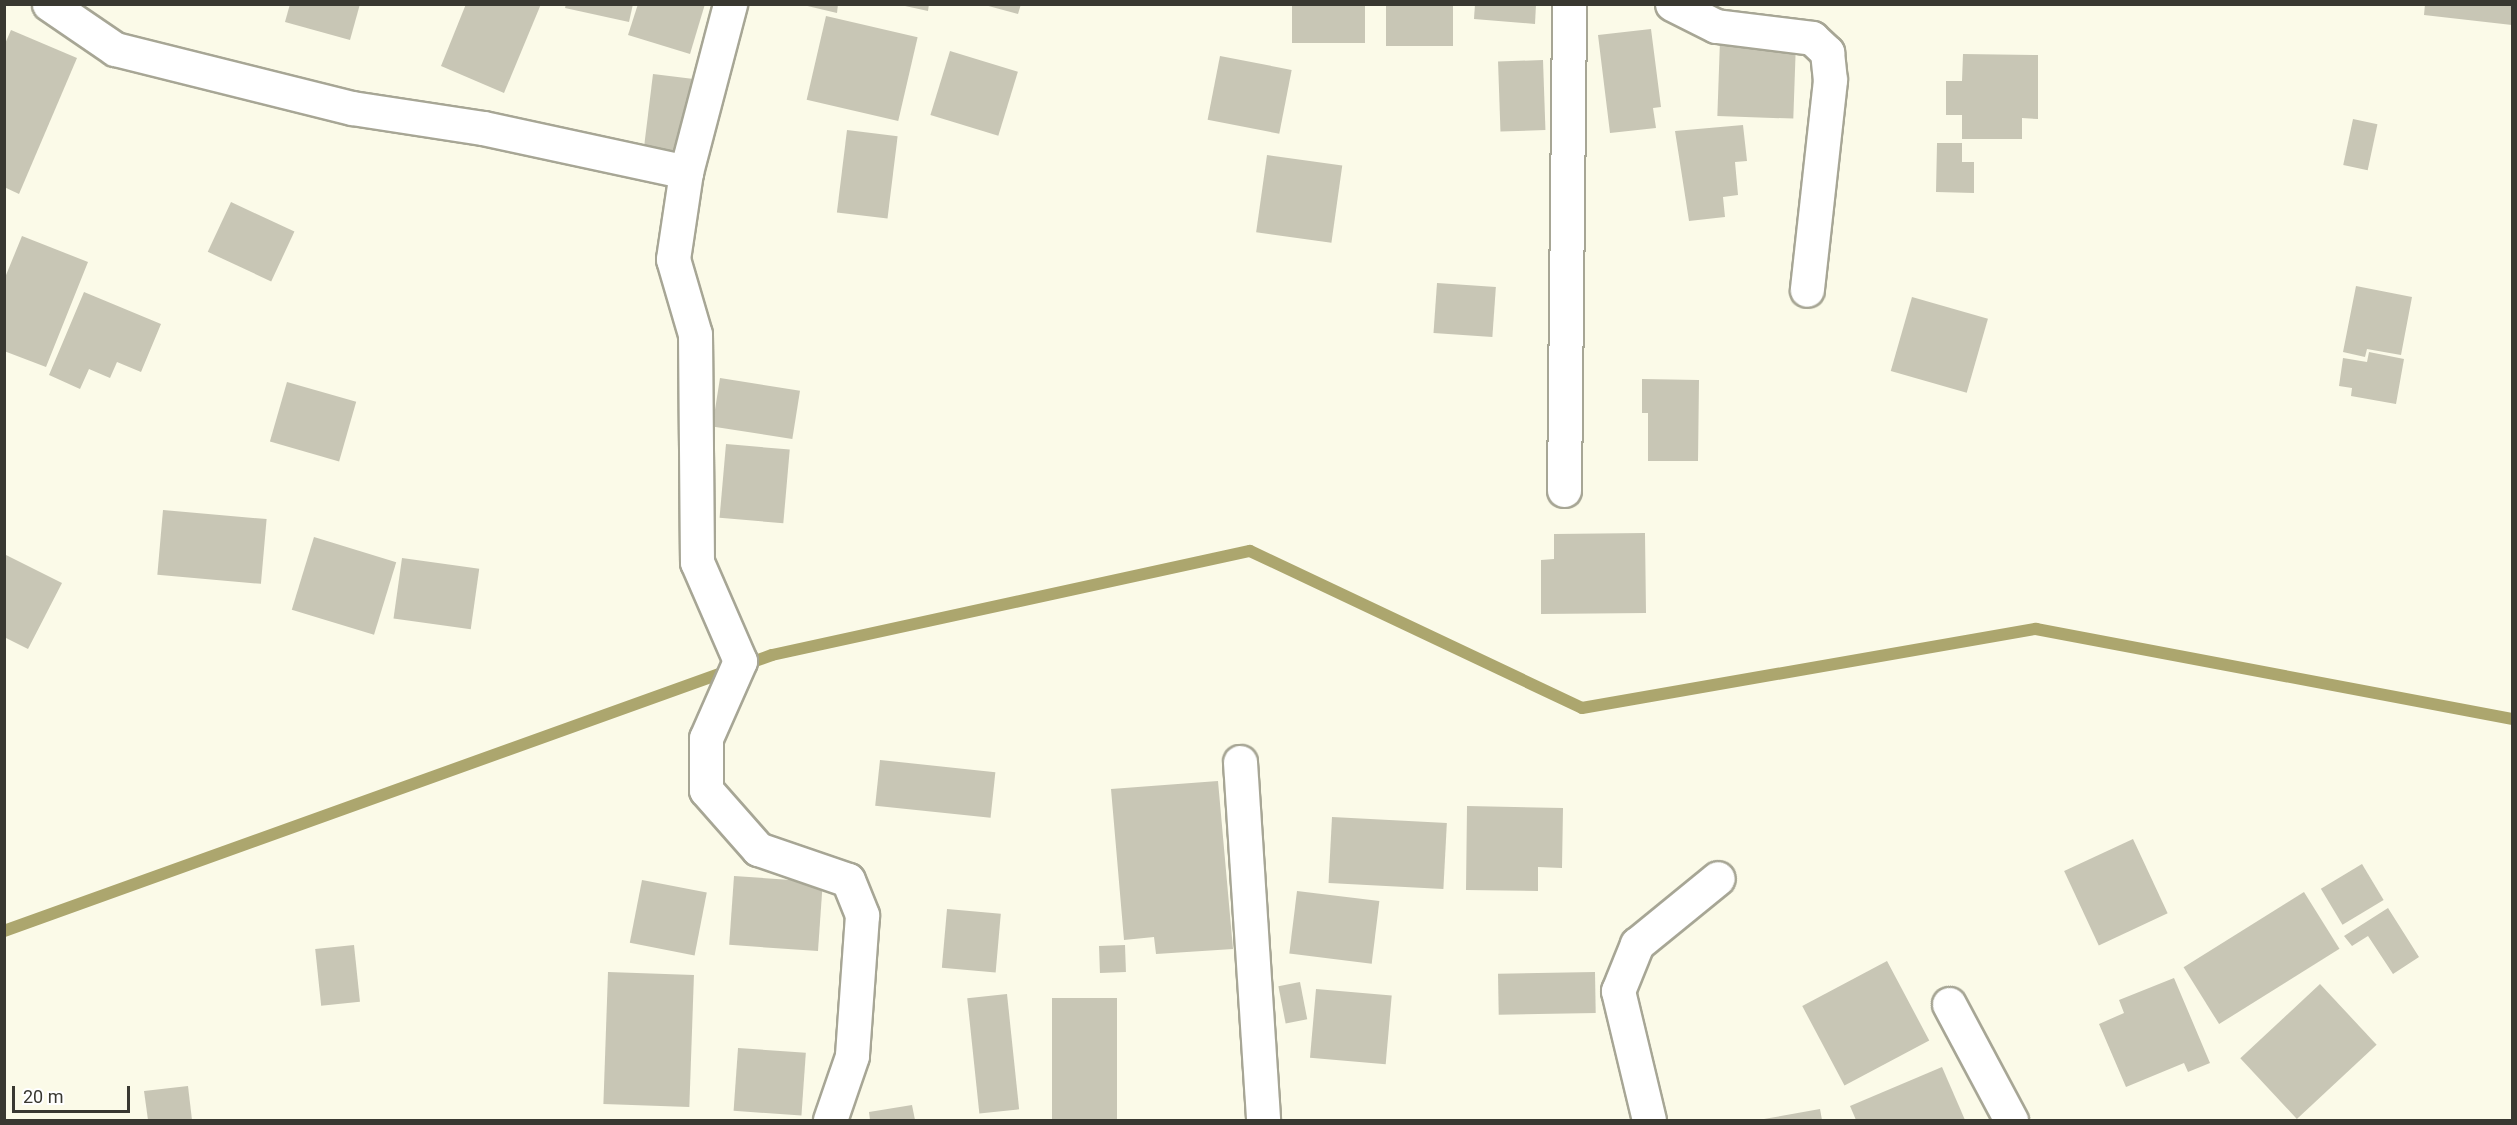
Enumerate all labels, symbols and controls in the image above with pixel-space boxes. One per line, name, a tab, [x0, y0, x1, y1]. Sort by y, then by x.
scale bar	[15, 1074, 134, 1112]
text: 20 m	[23, 1086, 63, 1107]

